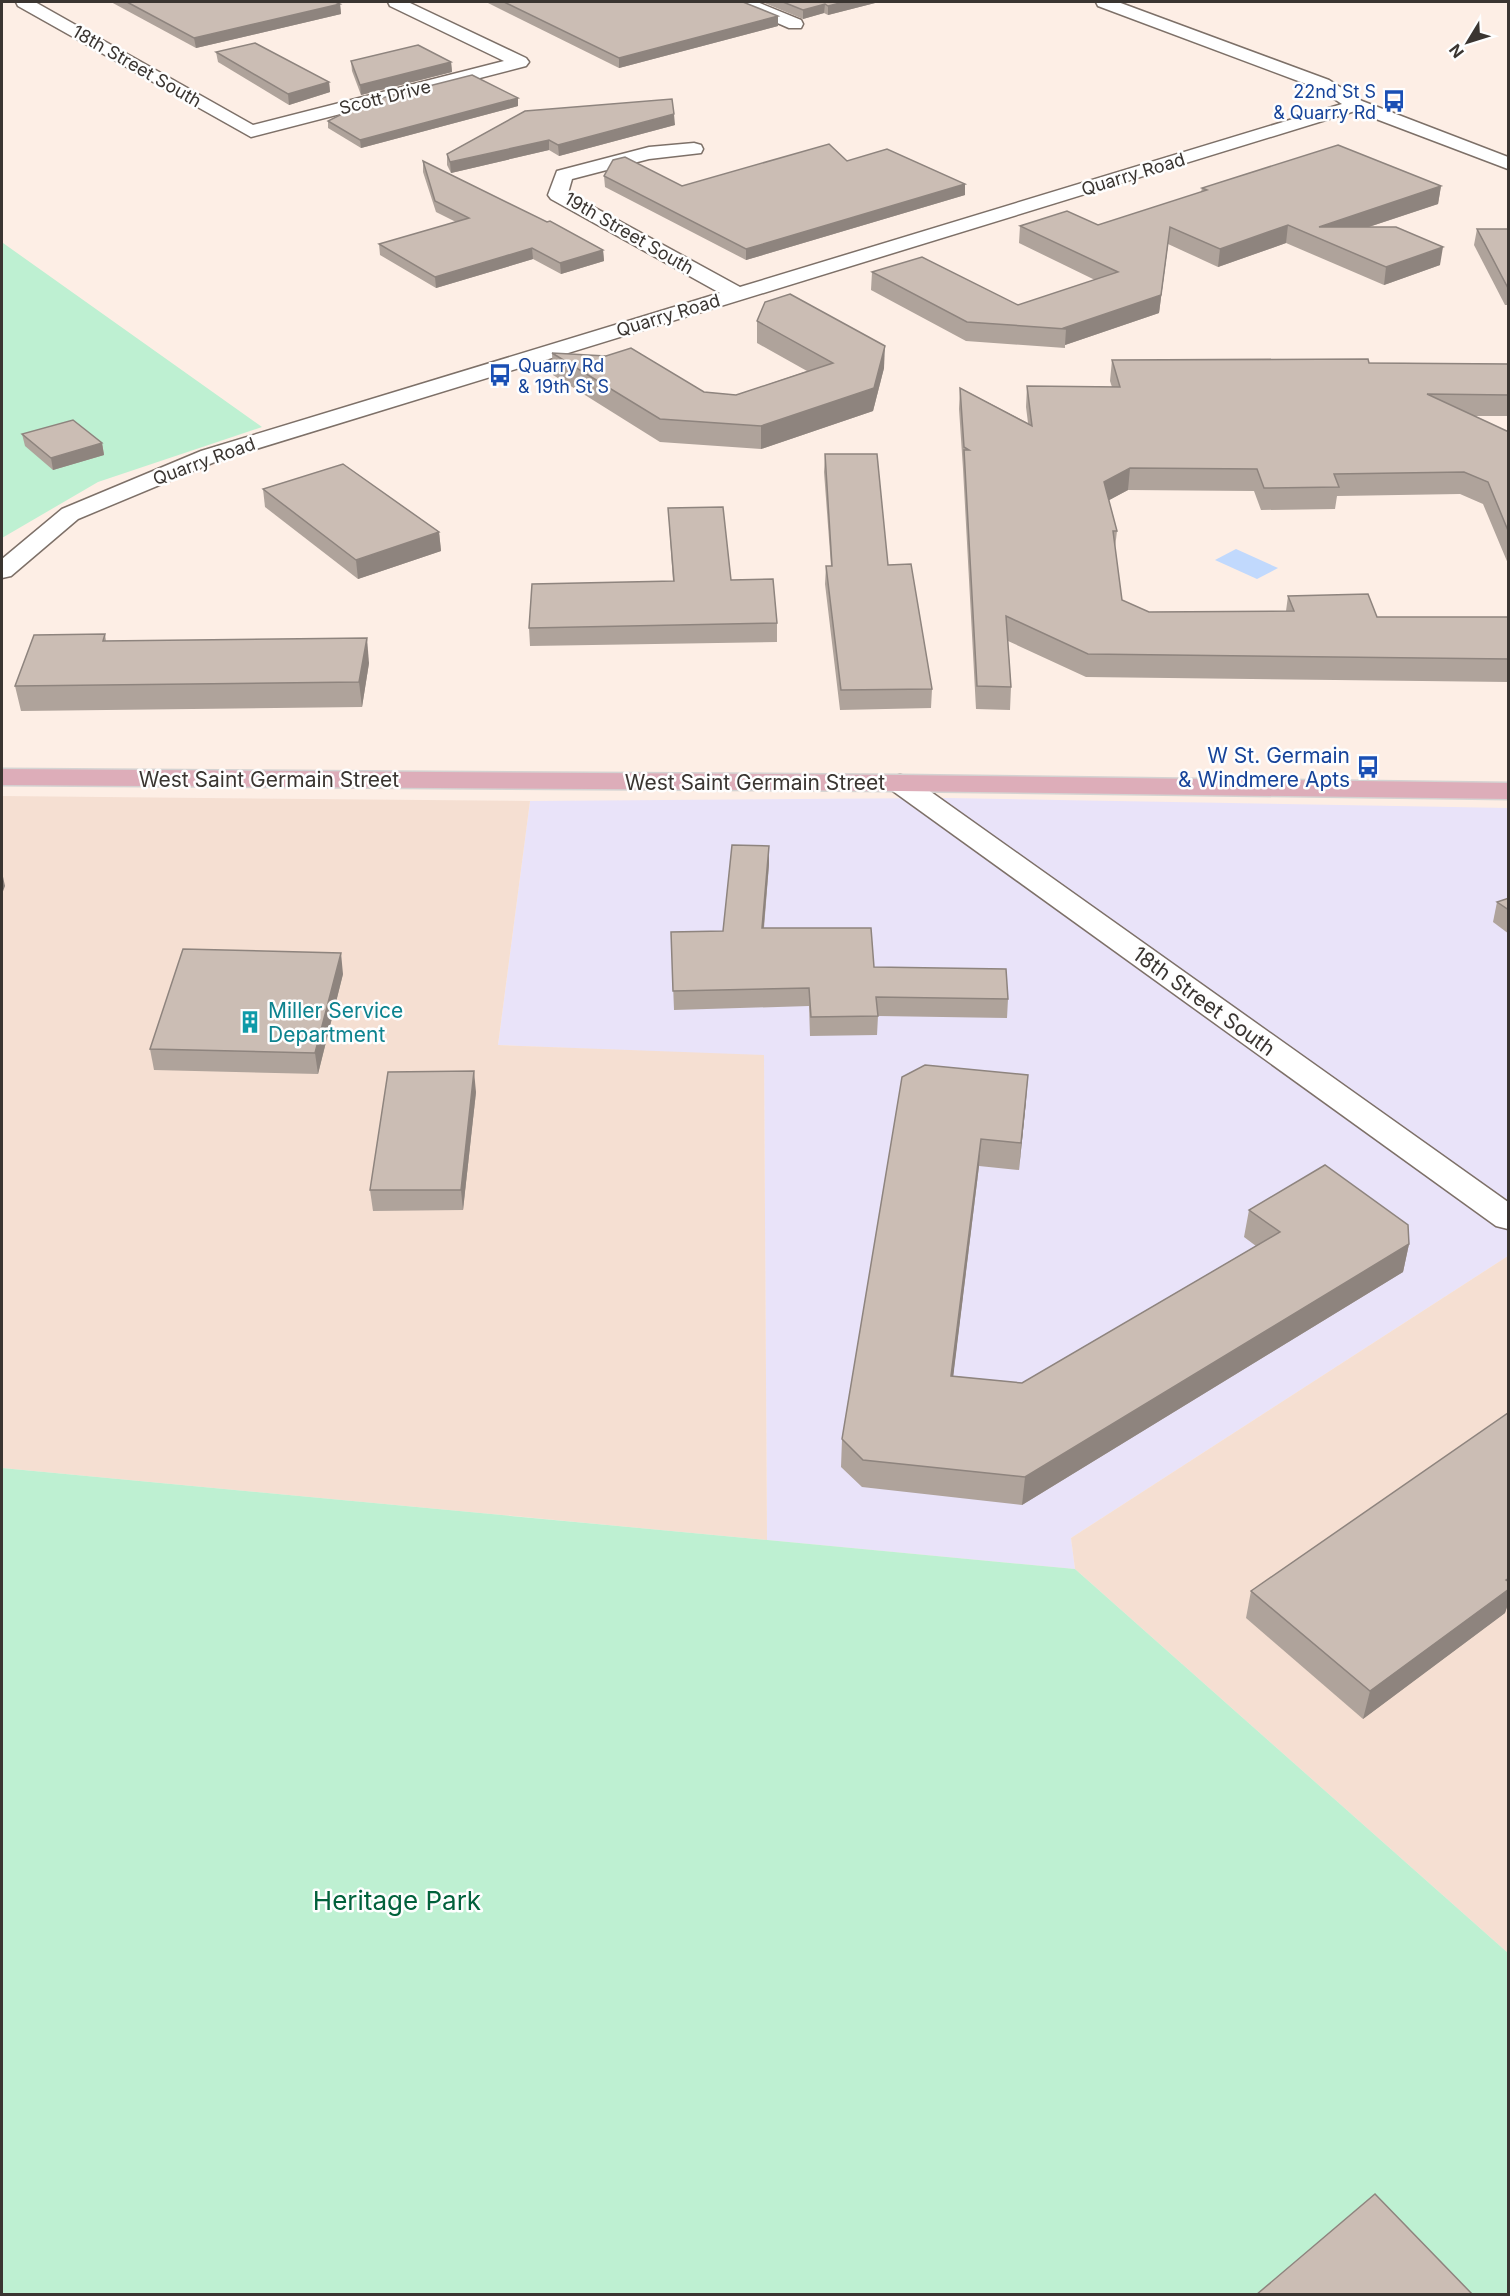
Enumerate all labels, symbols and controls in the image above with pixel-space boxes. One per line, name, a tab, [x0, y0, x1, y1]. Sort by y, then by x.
north arrow	[1438, 12, 1498, 72]
street label: 18th Street South	[69, 21, 205, 111]
text: N	[1445, 40, 1468, 62]
street label: Scott Drive	[337, 75, 433, 119]
place label: 22nd St S & Quarry Rd	[1273, 81, 1376, 123]
bus stop icon: 22nd St S & Quarry Rd	[1381, 88, 1407, 114]
street label: Quarry Road	[1079, 148, 1187, 200]
street label: 19th Street South	[561, 187, 697, 279]
street label: Quarry Road	[614, 289, 722, 341]
place label: Quarry Rd & 19th St S	[518, 355, 609, 397]
bus stop icon: Quarry Rd & 19th St S	[487, 362, 513, 388]
street label: Quarry Road	[150, 433, 258, 489]
place label: W St. Germain & Windmere Apts	[1178, 743, 1350, 792]
bus stop icon: W St. Germain & Windmere Apts	[1355, 754, 1381, 780]
street label: West Saint Germain Street	[139, 767, 399, 792]
street label: West Saint Germain Street	[625, 770, 885, 795]
street label: 18th Street South	[1128, 941, 1280, 1061]
place label: Miller Service Department	[268, 998, 403, 1047]
building icon: Miller Service Department	[237, 1009, 263, 1035]
park label: Heritage Park	[313, 1885, 481, 1916]

